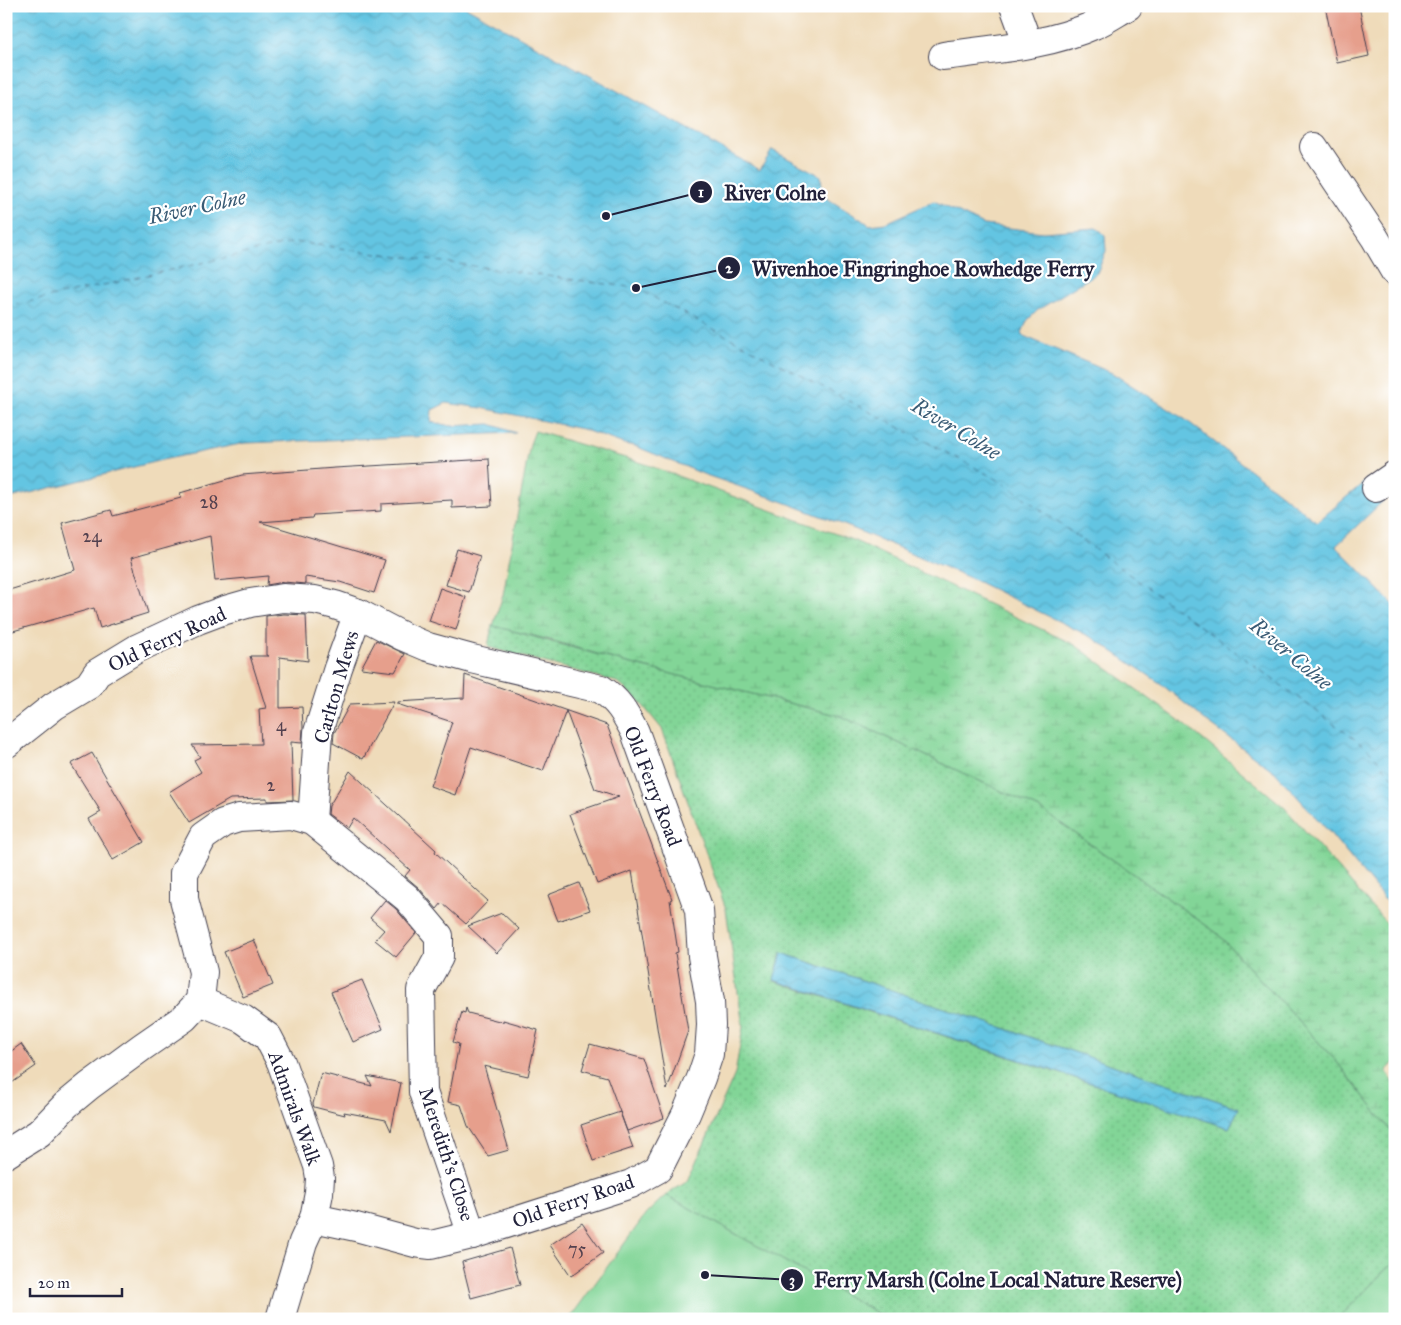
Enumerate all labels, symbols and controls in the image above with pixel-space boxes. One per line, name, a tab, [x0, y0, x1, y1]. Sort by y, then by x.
callout: River Colne	[689, 174, 836, 210]
text: River Colne	[724, 180, 826, 206]
text: 1	[698, 183, 704, 201]
water label: River Colne	[145, 184, 249, 230]
callout: Wivenhoe Fingringhoe Rowhedge Ferry	[717, 250, 1104, 286]
text: Wivenhoe Fingringhoe Rowhedge Ferry	[752, 256, 1095, 282]
text: 2	[725, 259, 733, 277]
water label: River Colne	[906, 392, 1006, 466]
house number: 28	[200, 491, 218, 513]
house number: 24	[83, 525, 102, 547]
street label: Old Ferry Road	[104, 601, 230, 677]
water label: River Colne	[1244, 612, 1338, 696]
street label: Carlton Mews	[308, 628, 364, 746]
house number: 4	[276, 714, 287, 736]
street label: Old Ferry Road	[619, 722, 687, 850]
house number: 2	[267, 774, 276, 796]
street label: Admirals Walk	[263, 1047, 327, 1169]
street label: Meredith's Close	[414, 1084, 480, 1224]
street label: Old Ferry Road	[509, 1169, 637, 1233]
house number: 75	[568, 1238, 587, 1260]
callout: Ferry Marsh (Colne Local Nature Reserve)	[779, 1262, 1192, 1298]
scale bar	[30, 1265, 122, 1297]
text: Ferry Marsh (Colne Local Nature Reserve)	[814, 1267, 1182, 1293]
text: 3	[789, 1271, 795, 1290]
text: 20 m	[38, 1274, 70, 1292]

